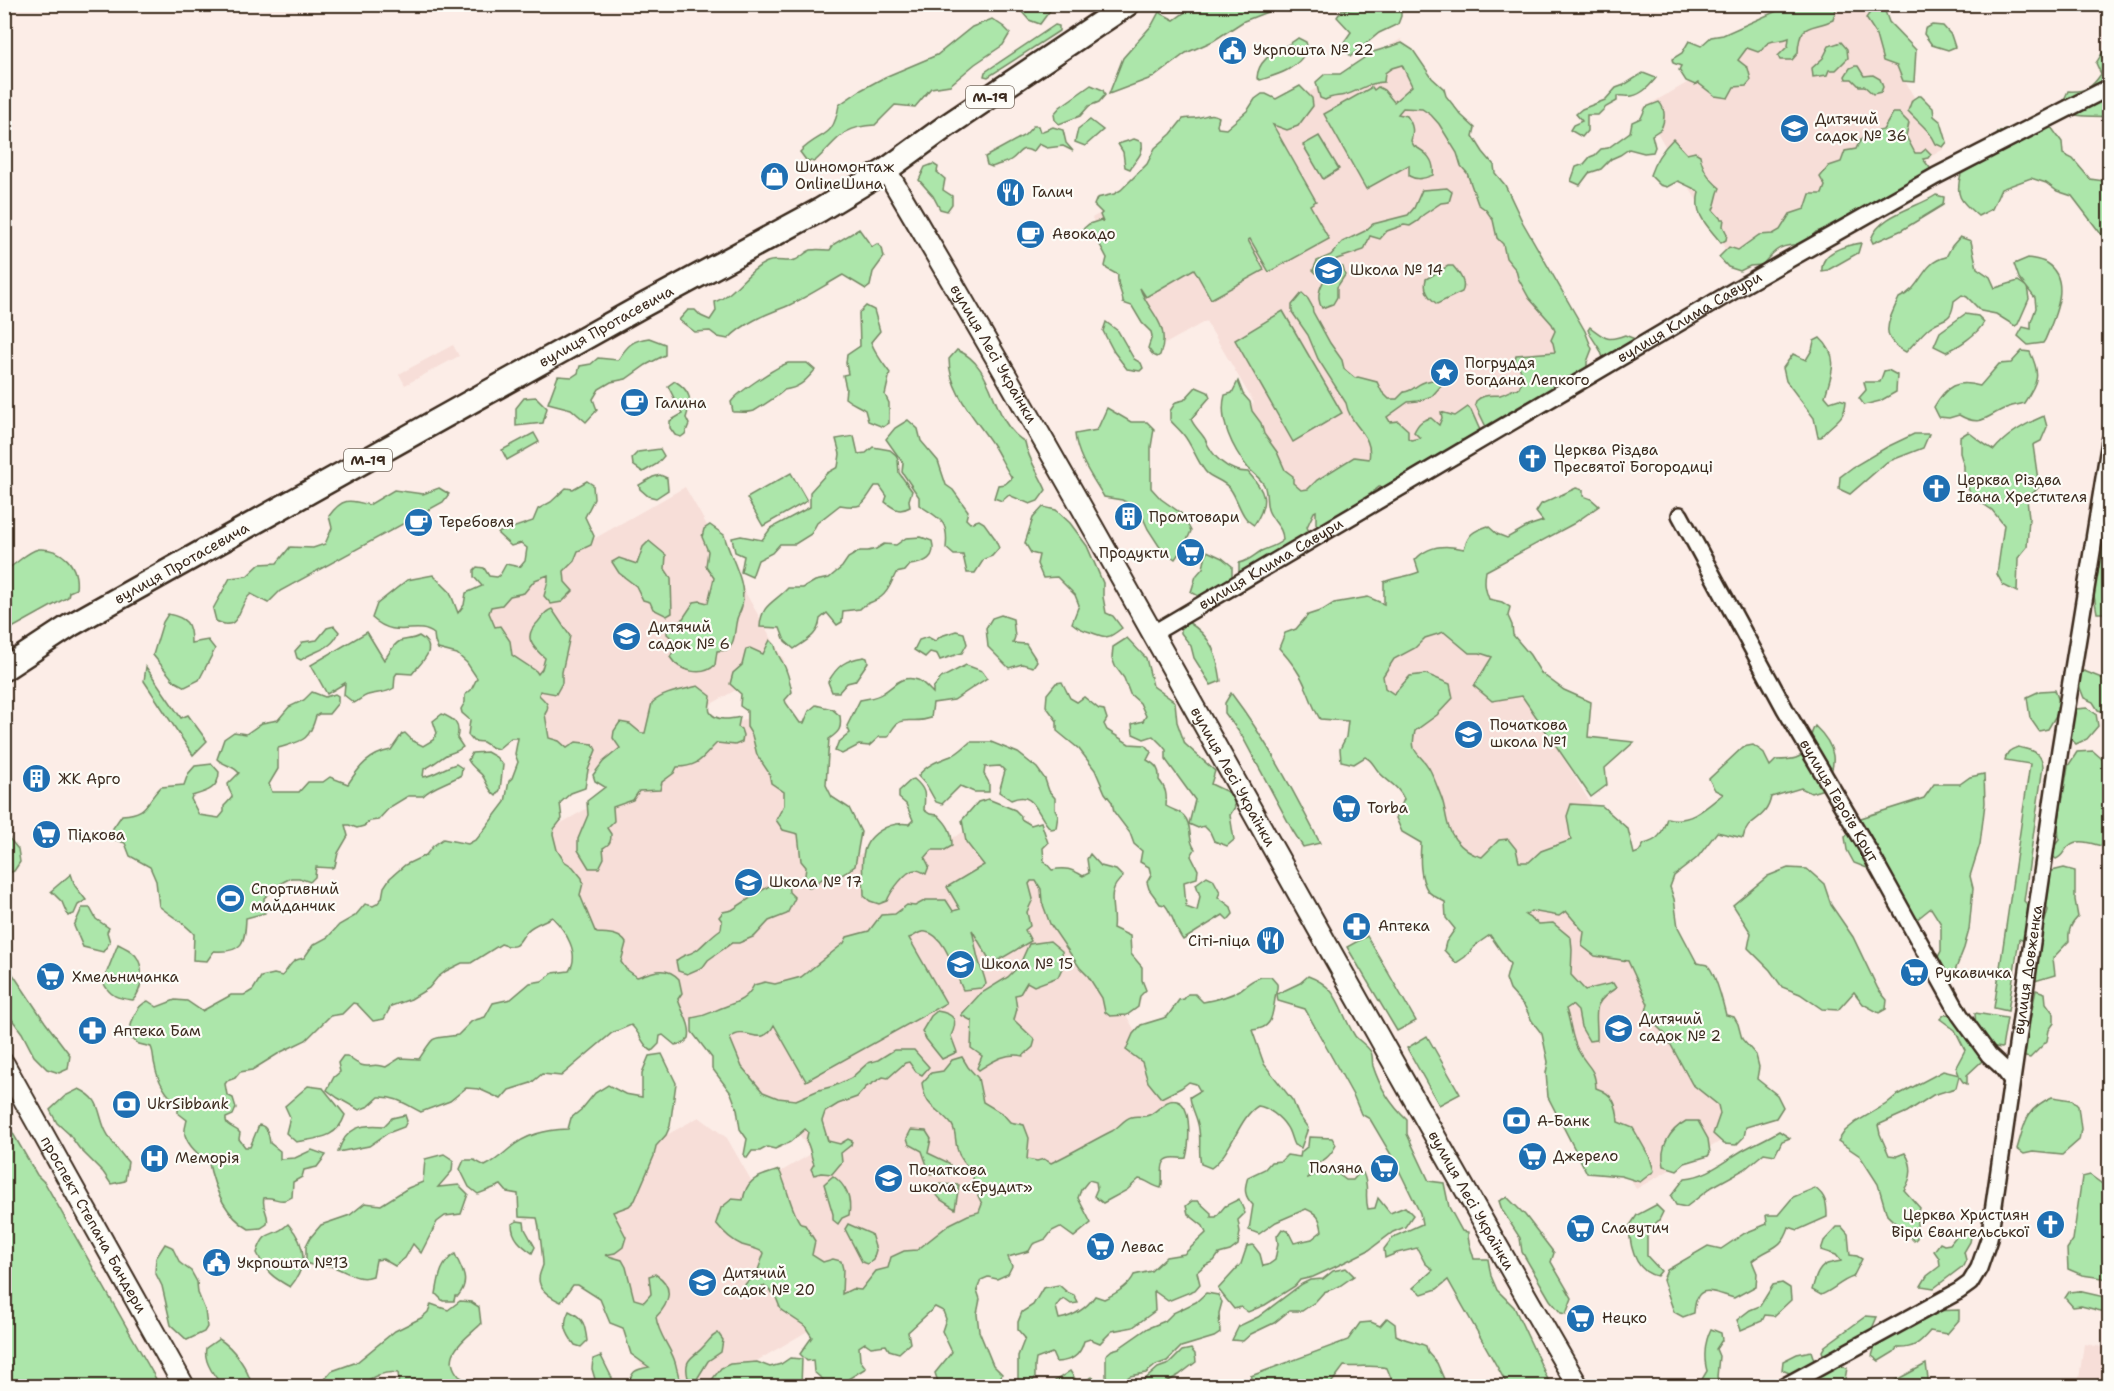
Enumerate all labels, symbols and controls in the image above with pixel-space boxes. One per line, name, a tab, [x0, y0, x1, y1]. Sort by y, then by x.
public building icon: Укрпошта № 22	[1216, 34, 1248, 66]
place label: Укрпошта № 22	[1253, 40, 1374, 60]
road number: М-19	[966, 86, 1014, 108]
place label: Дитячий садок № 36	[1815, 109, 1907, 146]
school or university icon: Дитячий садок № 36	[1778, 112, 1810, 144]
place label: Шиномонтаж OnlineШина	[795, 157, 895, 194]
shop icon: Шиномонтаж OnlineШина	[758, 160, 790, 192]
restaurant icon: Галич	[995, 176, 1027, 208]
place label: Галич	[1032, 182, 1073, 202]
cafe icon: Авокадо	[1015, 218, 1047, 250]
place label: Авокадо	[1052, 224, 1116, 244]
school or university icon: Школа № 14	[1313, 254, 1345, 286]
place label: Школа № 14	[1350, 260, 1443, 280]
street label: вулиця Клима Савури	[1613, 267, 1766, 367]
street label: вулиця Протасевича	[535, 281, 678, 372]
street label: вулиця Лесі Українки	[946, 281, 1042, 427]
place label: Погруддя Богдана Лепкого	[1465, 353, 1590, 390]
place icon: Погруддя Богдана Лепкого	[1428, 356, 1460, 388]
cafe icon: Галина	[618, 387, 650, 419]
place label: Галина	[655, 393, 707, 413]
place label: Церква Різдва Пресвятої Богородиці	[1554, 440, 1713, 477]
church icon: Церква Різдва Пресвятої Богородиці	[1517, 443, 1549, 475]
road number: М-19	[344, 449, 392, 471]
place label: Церква Різдва Івана Хрестителя	[1957, 470, 2087, 507]
church icon: Церква Різдва Івана Хрестителя	[1920, 473, 1952, 505]
building icon: Промтовари	[1112, 501, 1144, 533]
cafe icon: Теребовля	[402, 506, 434, 538]
place label: Промтовари	[1149, 507, 1240, 527]
place label: Теребовля	[439, 512, 514, 532]
street label: вулиця Клима Савури	[1195, 513, 1347, 614]
street label: вулиця Протасевича	[111, 517, 253, 609]
supermarket icon: Продукти	[1174, 537, 1206, 569]
place label: Продукти	[1099, 543, 1169, 563]
place label: Дитячий садок № 6	[648, 617, 730, 654]
school or university icon: Дитячий садок № 6	[611, 620, 643, 652]
street label: вулиця Лесі Українки	[1186, 703, 1280, 850]
place label: Початкова школа №1	[1490, 715, 1568, 752]
school or university icon: Початкова школа №1	[1453, 718, 1485, 750]
street label: вулиця Героїв Крут	[1795, 735, 1883, 866]
building icon: ЖК Арго	[21, 763, 53, 795]
place label: ЖК Арго	[58, 769, 121, 789]
supermarket icon: Torba	[1330, 792, 1362, 824]
place label: Torba	[1367, 798, 1409, 818]
supermarket icon: Підкова	[31, 819, 63, 851]
place label: Підкова	[68, 825, 126, 845]
school or university icon: Школа № 17	[732, 866, 764, 898]
place label: Школа № 17	[769, 872, 862, 892]
place label: Спортивний майданчик	[251, 879, 339, 916]
sports icon: Спортивний майданчик	[214, 882, 246, 914]
street label: вулиця Довженка	[2009, 903, 2047, 1036]
pharmacy icon: Аптека	[1341, 910, 1373, 942]
place label: Аптека	[1378, 916, 1431, 936]
restaurant icon: Сіті-піца	[1255, 925, 1287, 957]
place label: Сіті-піца	[1188, 931, 1251, 951]
school or university icon: Школа № 15	[944, 948, 976, 980]
place label: Школа № 15	[981, 954, 1073, 974]
supermarket icon: Рукавичка	[1898, 957, 1930, 989]
supermarket icon: Хмельничанка	[35, 961, 67, 993]
place label: Рукавичка	[1935, 963, 2012, 983]
place label: Хмельничанка	[72, 967, 179, 987]
place label: Дитячий садок № 2	[1639, 1009, 1721, 1046]
school or university icon: Дитячий садок № 2	[1602, 1012, 1634, 1044]
pharmacy icon: Аптека Бам	[76, 1015, 108, 1047]
place label: Аптека Бам	[113, 1021, 201, 1041]
bank icon: UkrSibbank	[110, 1088, 142, 1120]
place label: UkrSibbank	[147, 1094, 229, 1114]
bank icon: А-Банк	[1500, 1105, 1532, 1137]
place label: А-Банк	[1537, 1111, 1589, 1131]
street label: вулиця Лесі Українки	[1424, 1127, 1519, 1274]
street label: проспект Степана Бандери	[36, 1132, 151, 1317]
supermarket icon: Джерело	[1516, 1140, 1548, 1172]
hospital icon: Меморія	[138, 1142, 170, 1174]
place label: Джерело	[1553, 1146, 1618, 1166]
place label: Меморія	[175, 1148, 239, 1168]
supermarket icon: Поляна	[1368, 1152, 1400, 1184]
place label: Поляна	[1309, 1158, 1364, 1178]
place label: Початкова школа «Ерудит»	[909, 1160, 1033, 1197]
school or university icon: Початкова школа «Ерудит»	[872, 1163, 904, 1195]
place label: Церква Християн Віри Євангельської	[1891, 1205, 2030, 1242]
church icon: Церква Християн Віри Євангельської	[2034, 1208, 2066, 1240]
supermarket icon: Славутич	[1564, 1212, 1596, 1244]
place label: Славутич	[1601, 1218, 1669, 1238]
supermarket icon: Левас	[1084, 1231, 1116, 1263]
place label: Левас	[1121, 1237, 1164, 1257]
public building icon: Укрпошта №13	[200, 1247, 232, 1279]
place label: Укрпошта №13	[237, 1253, 349, 1273]
place label: Дитячий садок № 20	[723, 1263, 815, 1300]
school or university icon: Дитячий садок № 20	[686, 1266, 718, 1298]
supermarket icon: Нецко	[1565, 1302, 1597, 1334]
place label: Нецко	[1602, 1308, 1647, 1328]

